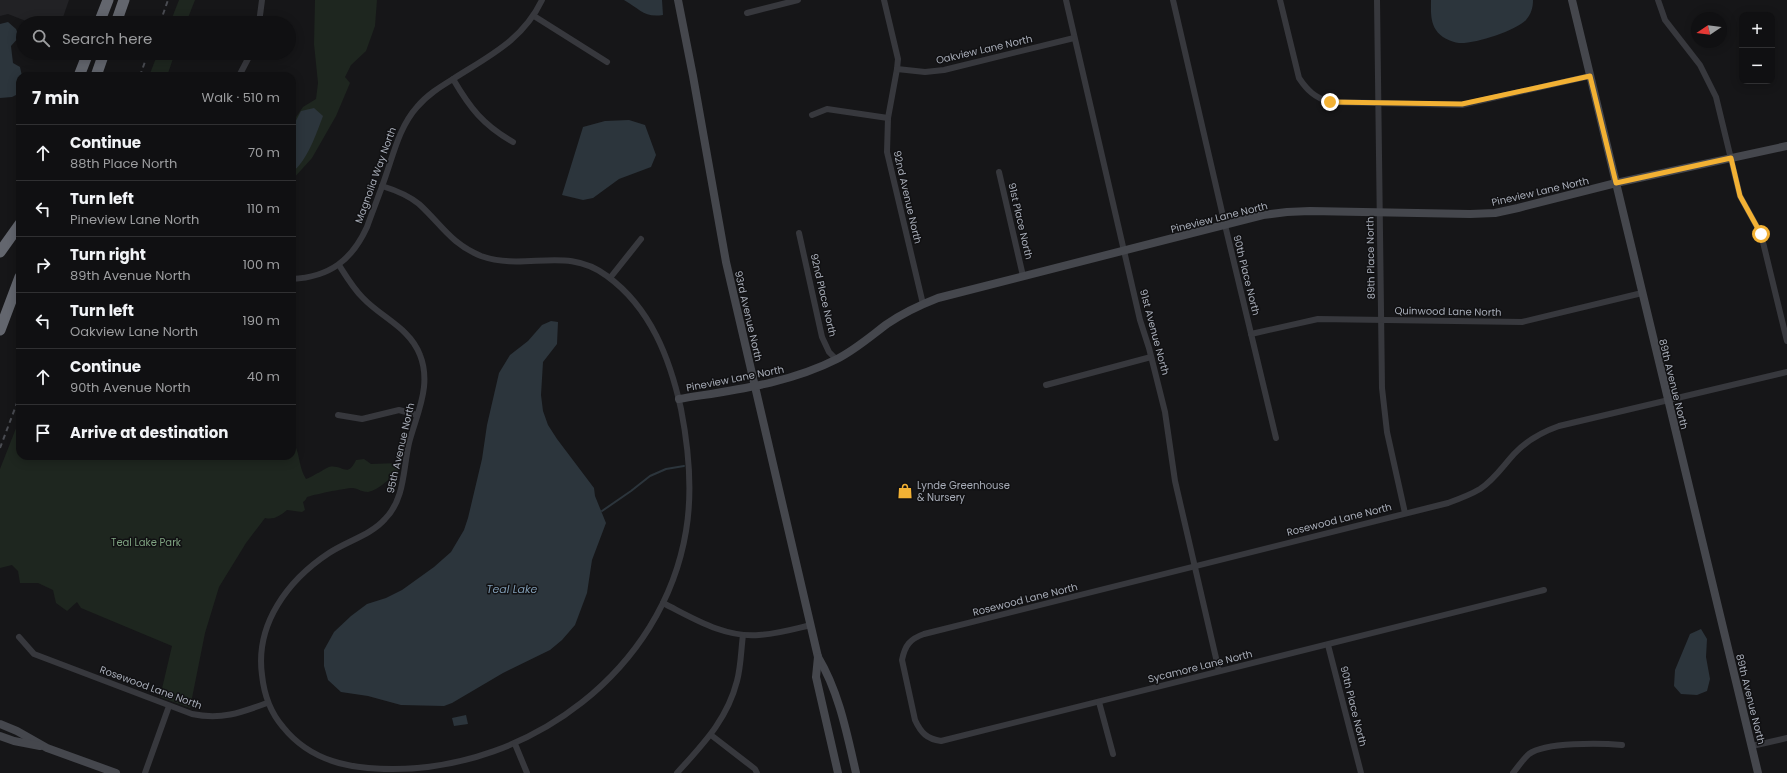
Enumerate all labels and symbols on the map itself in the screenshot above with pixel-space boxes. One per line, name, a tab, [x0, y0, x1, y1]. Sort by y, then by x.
north arrow	[1691, 12, 1727, 48]
street label: Oakview Lane North	[934, 31, 1034, 68]
route end	[1321, 93, 1339, 111]
street label: Magnolia Way North	[351, 125, 400, 225]
street label: 92nd Avenue North	[889, 149, 926, 245]
street label: Pineview Lane North	[1490, 173, 1590, 210]
street label: 91st Place North	[1004, 181, 1037, 261]
street label: Pineview Lane North	[1169, 198, 1269, 237]
street label: 89th Place North	[1362, 217, 1379, 299]
route start	[1752, 225, 1770, 243]
street label: 90th Place North	[1229, 233, 1264, 317]
street label: 92nd Place North	[807, 252, 840, 338]
street label: 93rd Avenue North	[731, 269, 766, 363]
street label: 91st Avenue North	[1136, 287, 1173, 377]
street label: Quinwood Lane North	[1394, 303, 1502, 320]
street label: 89th Avenue North	[1655, 337, 1692, 431]
street label: Pineview Lane North	[685, 362, 785, 395]
street label: 95th Avenue North	[383, 401, 418, 495]
place label: Lynde Greenhouse & Nursery	[917, 478, 1010, 505]
shop icon: Lynde Greenhouse & Nursery	[896, 482, 914, 500]
street label: Rosewood Lane North	[1285, 499, 1393, 540]
park label: Teal Lake Park	[111, 535, 182, 550]
street label: Rosewood Lane North	[971, 579, 1079, 620]
water label: Teal Lake	[487, 581, 538, 597]
street label: Sycamore Lane North	[1146, 646, 1254, 687]
street label: 89th Avenue North	[1732, 652, 1769, 746]
street label: Rosewood Lane North	[98, 662, 204, 713]
street label: 90th Place North	[1336, 664, 1371, 748]

